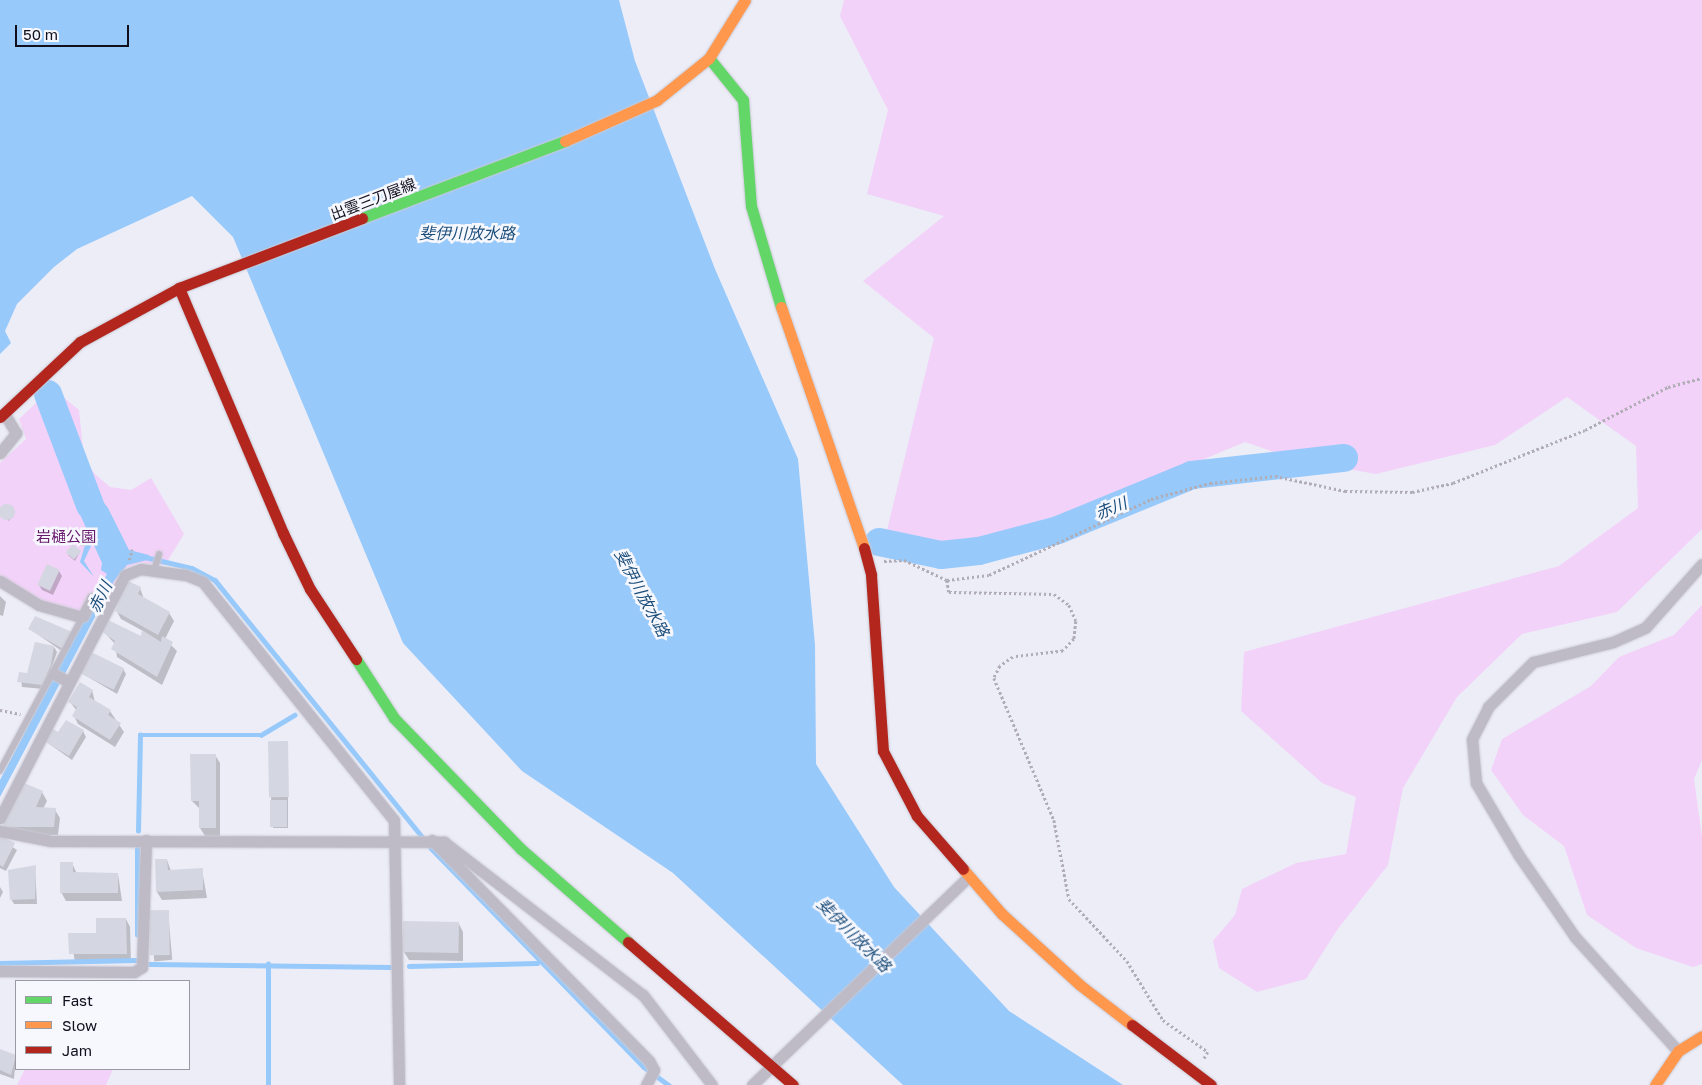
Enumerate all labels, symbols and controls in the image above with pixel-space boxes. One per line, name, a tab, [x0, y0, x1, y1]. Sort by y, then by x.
scale bar	[18, 15, 131, 47]
text: 50 m	[23, 25, 58, 43]
street label: 出雲三刀屋線	[328, 174, 418, 224]
water label: 斐伊川放水路	[419, 223, 515, 243]
water label: 赤川	[1093, 493, 1129, 523]
park label: 岩樋公園	[36, 528, 96, 546]
water label: 斐伊川放水路	[611, 546, 673, 640]
water label: 赤川	[84, 578, 116, 616]
water label: 斐伊川放水路	[813, 894, 895, 976]
legend	[15, 980, 190, 1070]
text: Fast	[62, 991, 93, 1009]
text: Slow	[62, 1016, 97, 1034]
text: Jam	[62, 1041, 92, 1059]

